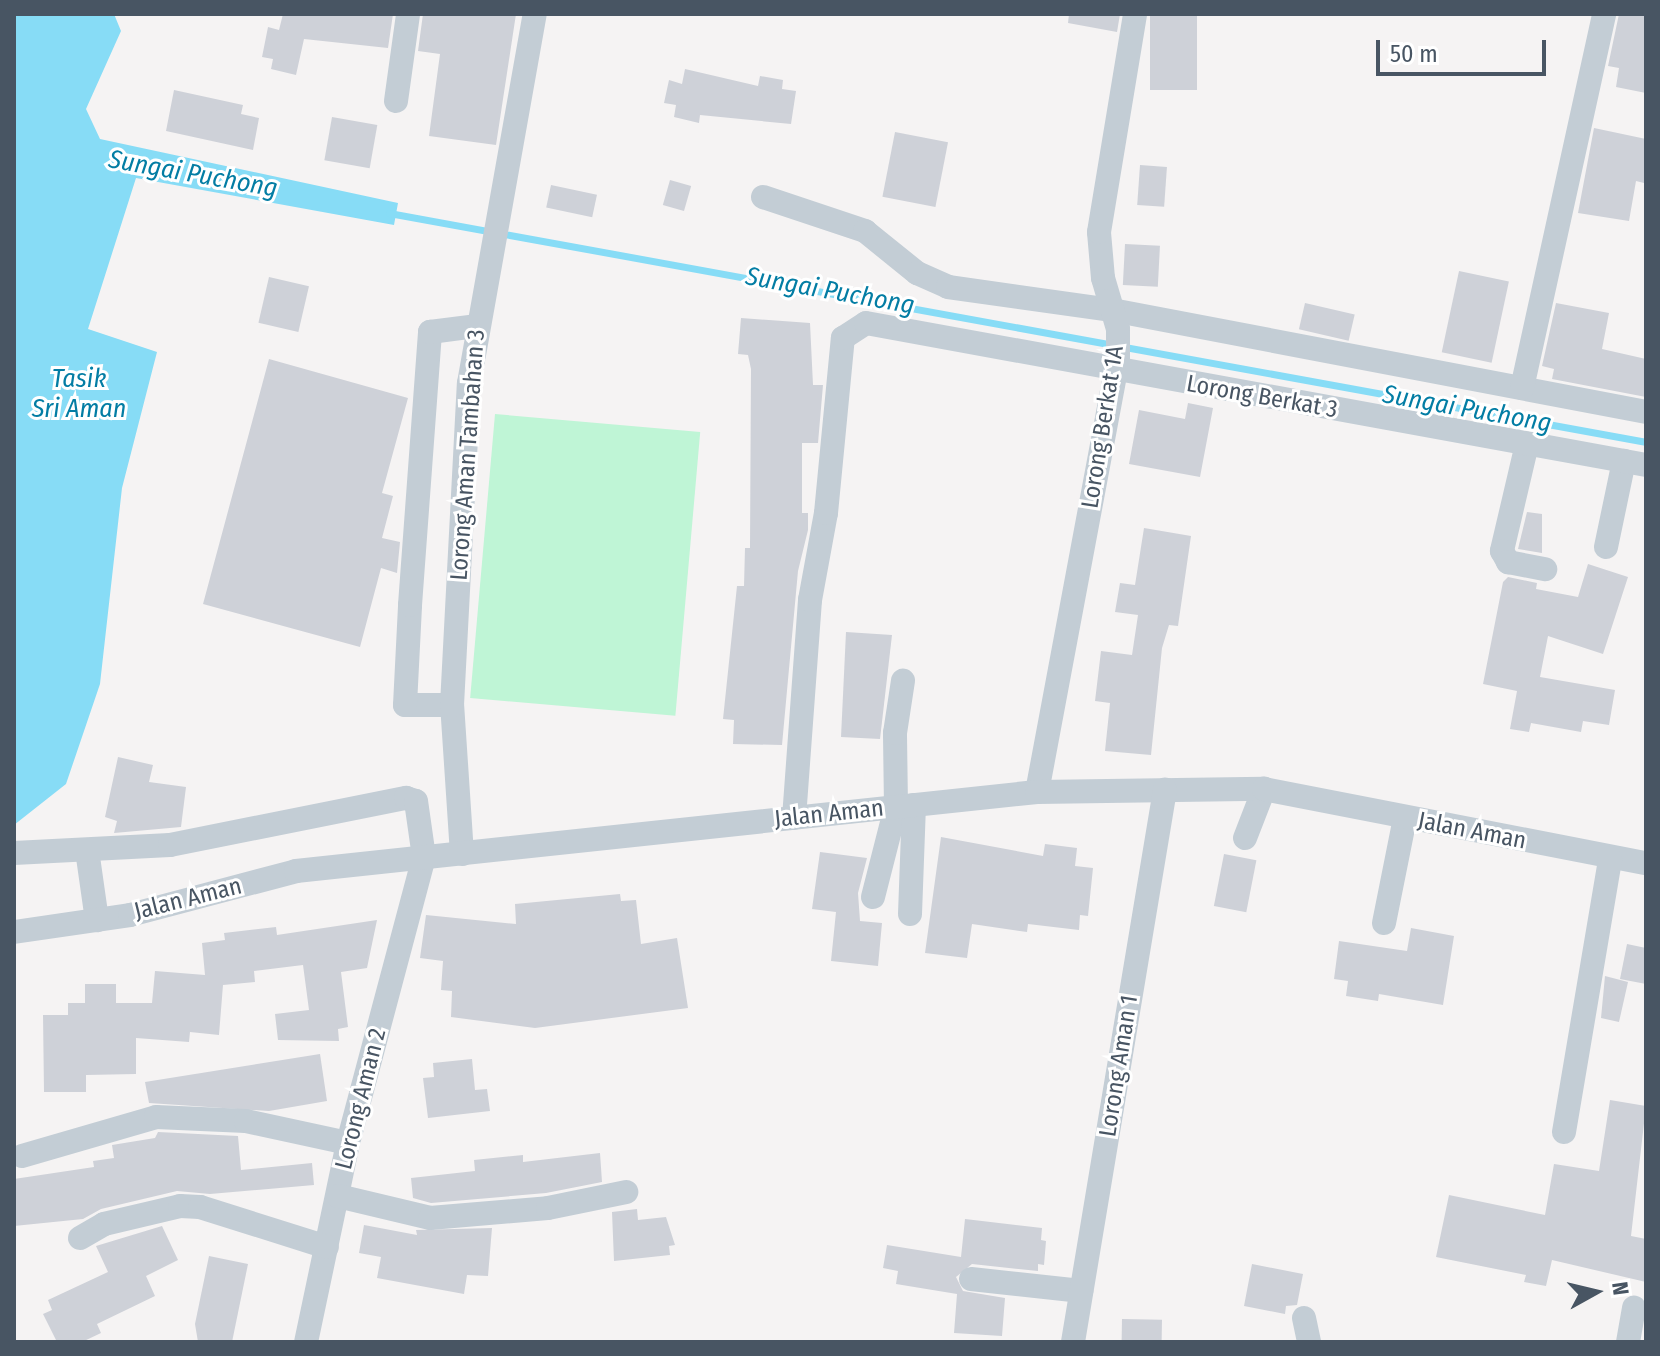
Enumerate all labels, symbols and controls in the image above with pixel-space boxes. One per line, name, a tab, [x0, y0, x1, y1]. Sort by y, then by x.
scale bar	[1380, 24, 1550, 74]
text: 50 m	[1390, 40, 1438, 68]
water label: Sungai Puchong	[106, 144, 280, 204]
water label: Sungai Puchong	[743, 261, 917, 321]
street label: Lorong Aman Tambahan 3	[445, 328, 491, 582]
street label: Lorong Berkat 1A	[1076, 344, 1130, 510]
water label: Tasik Sri Aman	[32, 363, 126, 424]
street label: Lorong Berkat 3	[1184, 370, 1340, 424]
water label: Sungai Puchong	[1380, 379, 1554, 439]
street label: Jalan Aman	[773, 794, 885, 834]
street label: Jalan Aman	[1415, 806, 1529, 856]
street label: Jalan Aman	[131, 872, 245, 926]
street label: Lorong Aman 1	[1094, 993, 1144, 1139]
street label: Lorong Aman 2	[330, 1025, 392, 1173]
north arrow	[1556, 1252, 1636, 1332]
text: N	[1606, 1280, 1635, 1297]

